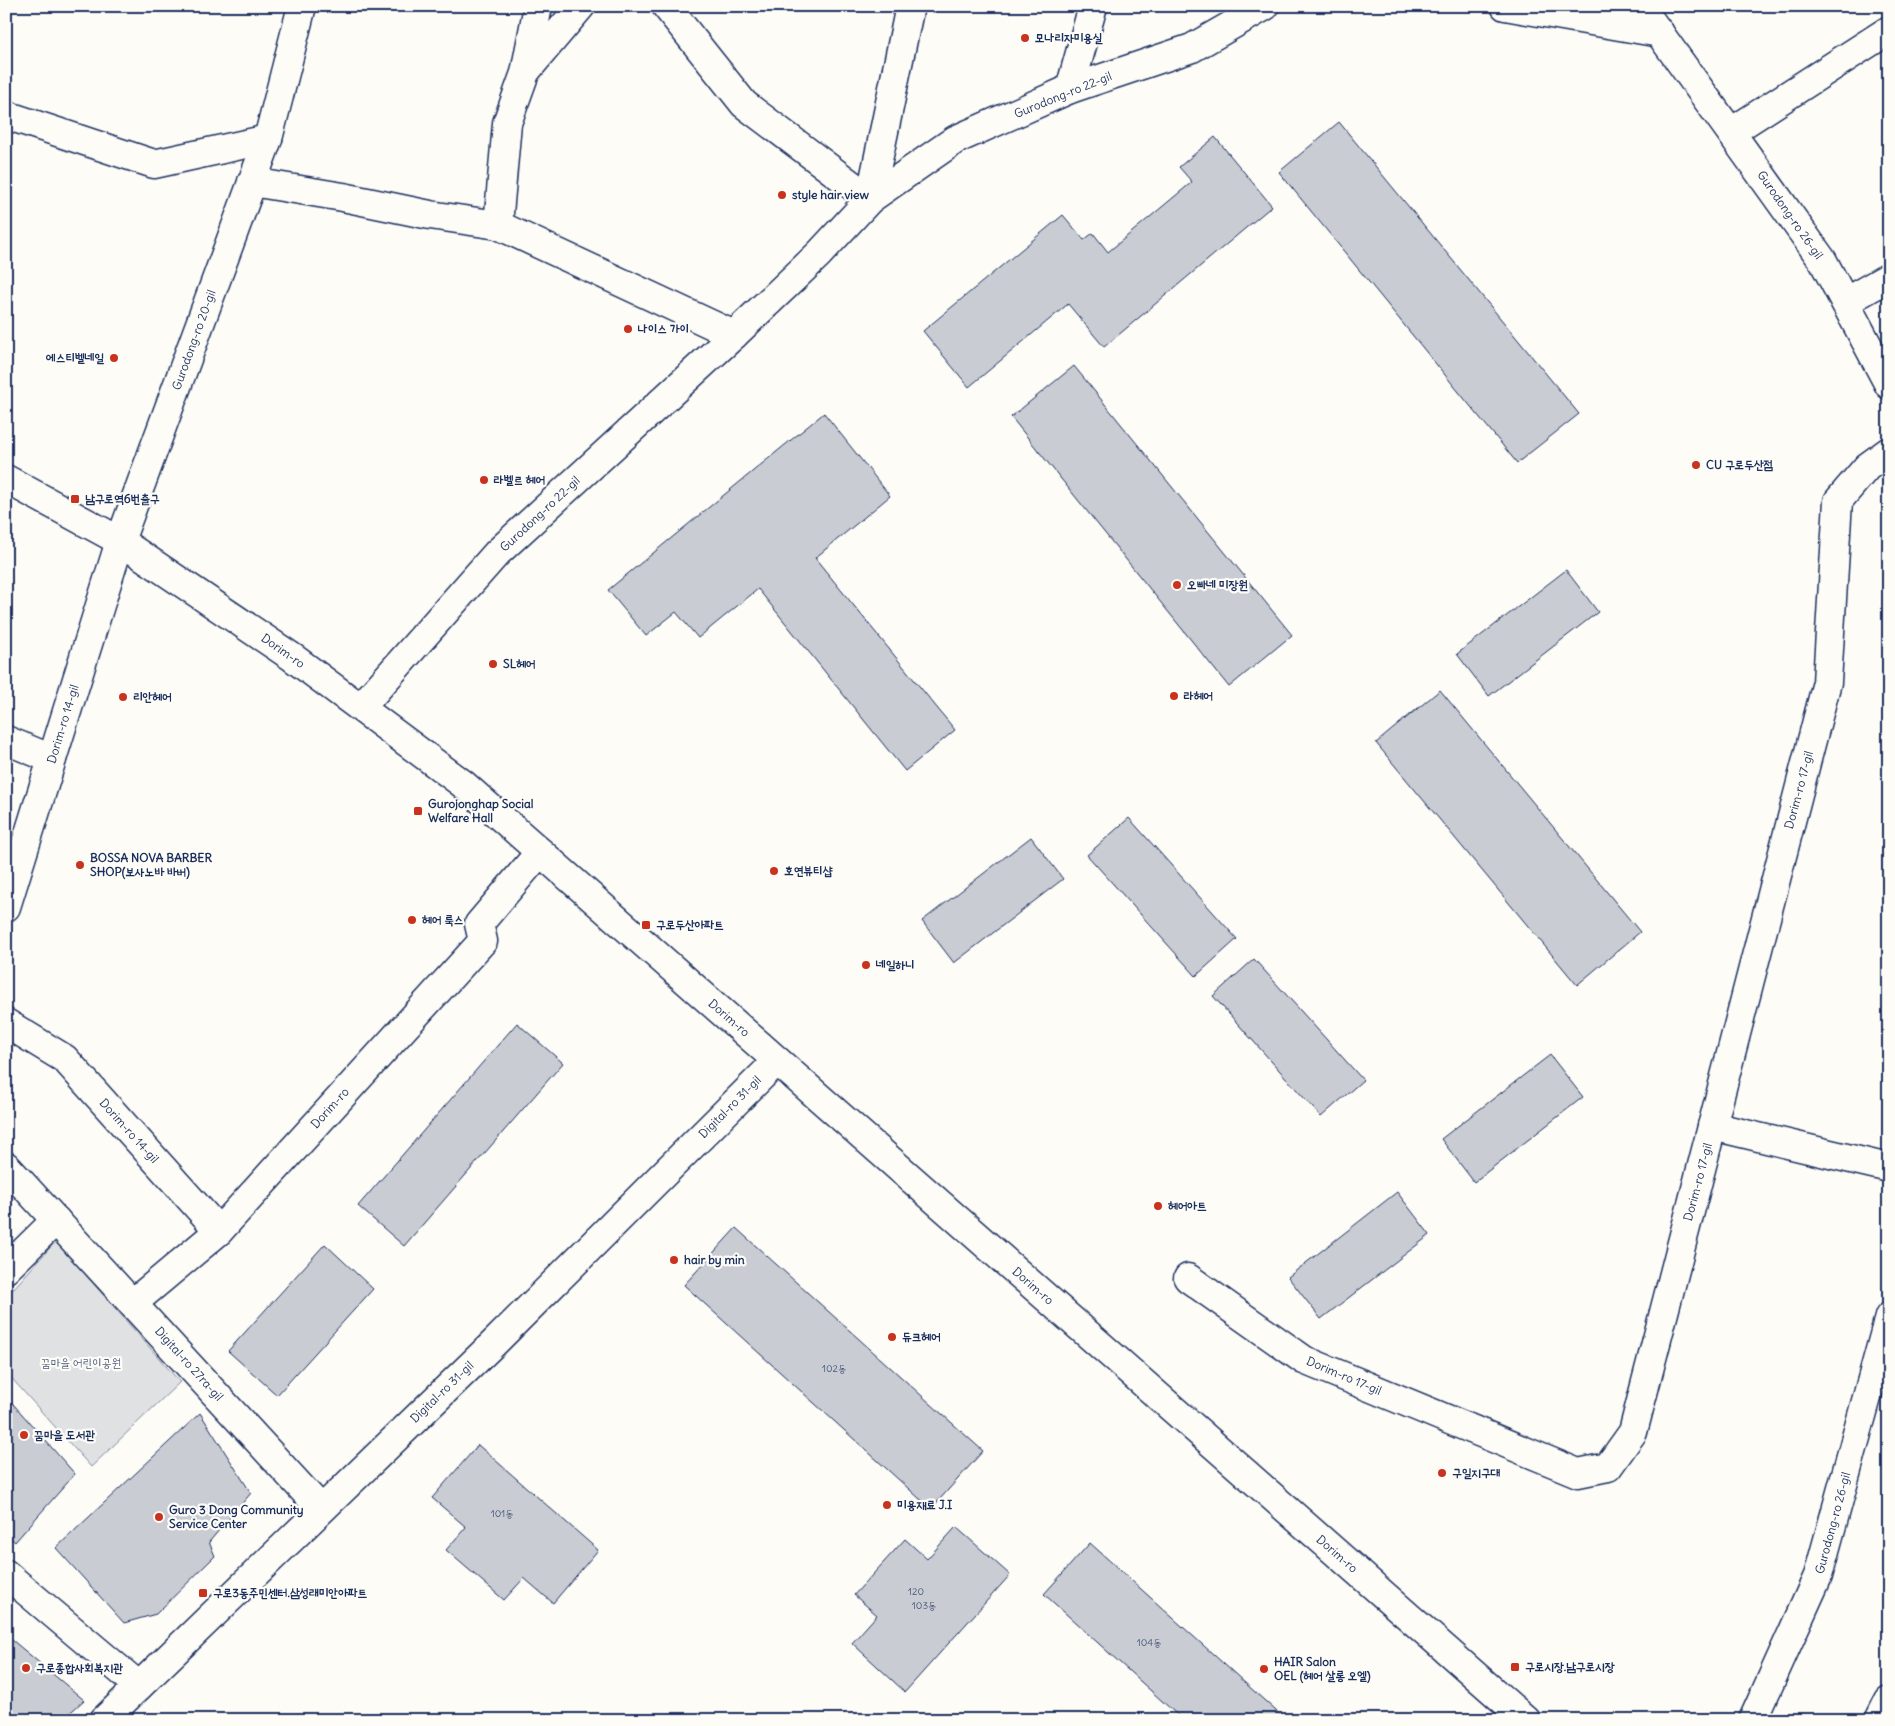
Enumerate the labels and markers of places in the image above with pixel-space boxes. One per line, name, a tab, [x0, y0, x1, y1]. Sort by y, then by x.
place label: 모나리자미용실	[1035, 30, 1103, 45]
marker: 모나리자미용실	[1019, 32, 1031, 44]
place label: style hair view	[792, 187, 870, 203]
marker: style hair view	[776, 189, 788, 201]
place label: 나이스 가이	[637, 321, 689, 336]
marker: 나이스 가이	[622, 323, 634, 335]
place label: 에스티벨네일	[45, 350, 104, 365]
marker: 에스티벨네일	[108, 352, 120, 364]
place label: CU 구로두산점	[1706, 457, 1774, 472]
marker: CU 구로두산점	[1690, 459, 1702, 471]
place label: 라벨르 헤어	[493, 472, 545, 487]
marker: 라벨르 헤어	[478, 474, 490, 486]
place label: 남구로역6번출구	[85, 491, 160, 506]
marker: 남구로역6번출구	[69, 493, 81, 505]
place label: 오빠네 미장원	[1187, 577, 1248, 592]
marker: 오빠네 미장원	[1171, 579, 1183, 591]
place label: SL헤어	[503, 656, 536, 671]
marker: SL헤어	[487, 658, 499, 670]
place label: 라헤어	[1183, 688, 1213, 703]
place label: 리안헤어	[133, 689, 172, 704]
marker: 라헤어	[1168, 690, 1180, 702]
marker: 리안헤어	[117, 691, 129, 703]
place label: Gurojonghap Social Welfare Hall	[428, 796, 534, 825]
marker: Gurojonghap Social Welfare Hall	[412, 805, 424, 817]
place label: BOSSA NOVA BARBER SHOP(보사노바 바버)	[90, 850, 212, 880]
marker: BOSSA NOVA BARBER SHOP(보사노바 바버)	[74, 859, 86, 871]
place label: 호연뷰티샵	[784, 863, 833, 878]
marker: 호연뷰티샵	[768, 865, 780, 877]
place label: 헤어 룩스	[422, 912, 463, 927]
marker: 헤어 룩스	[406, 914, 418, 926]
place label: 구로두산아파트	[656, 917, 724, 932]
marker: 구로두산아파트	[640, 919, 652, 931]
place label: 네일하니	[875, 957, 915, 972]
marker: 네일하니	[860, 959, 872, 971]
place label: 헤어아트	[1168, 1198, 1207, 1213]
marker: 헤어아트	[1152, 1200, 1164, 1212]
place label: hair by min	[684, 1252, 745, 1268]
marker: hair by min	[668, 1254, 680, 1266]
place label: 듀크헤어	[902, 1329, 941, 1344]
marker: 듀크헤어	[886, 1331, 898, 1343]
place label: 꿈마을 도서관	[34, 1427, 95, 1442]
marker: 꿈마을 도서관	[18, 1429, 30, 1441]
place label: 구일지구대	[1452, 1465, 1501, 1480]
marker: 구일지구대	[1436, 1467, 1448, 1479]
place label: 미용재료 J.I	[897, 1497, 953, 1512]
marker: 미용재료 J.I	[881, 1499, 893, 1511]
place label: Guro 3 Dong Community Service Center	[169, 1502, 304, 1531]
marker: Guro 3 Dong Community Service Center	[153, 1511, 165, 1523]
place label: 구로3동주민센터.삼성래미안아파트	[213, 1585, 367, 1600]
marker: 구로3동주민센터.삼성래미안아파트	[197, 1587, 209, 1599]
place label: HAIR Salon OEL (헤어 살롱 오엘)	[1274, 1654, 1371, 1684]
place label: 구로시장.남구로시장	[1525, 1659, 1615, 1674]
place label: 구로종합사회복지관	[36, 1660, 123, 1675]
marker: 구로시장.남구로시장	[1509, 1661, 1521, 1673]
marker: 구로종합사회복지관	[20, 1662, 32, 1674]
marker: HAIR Salon OEL (헤어 살롱 오엘)	[1258, 1663, 1270, 1675]

